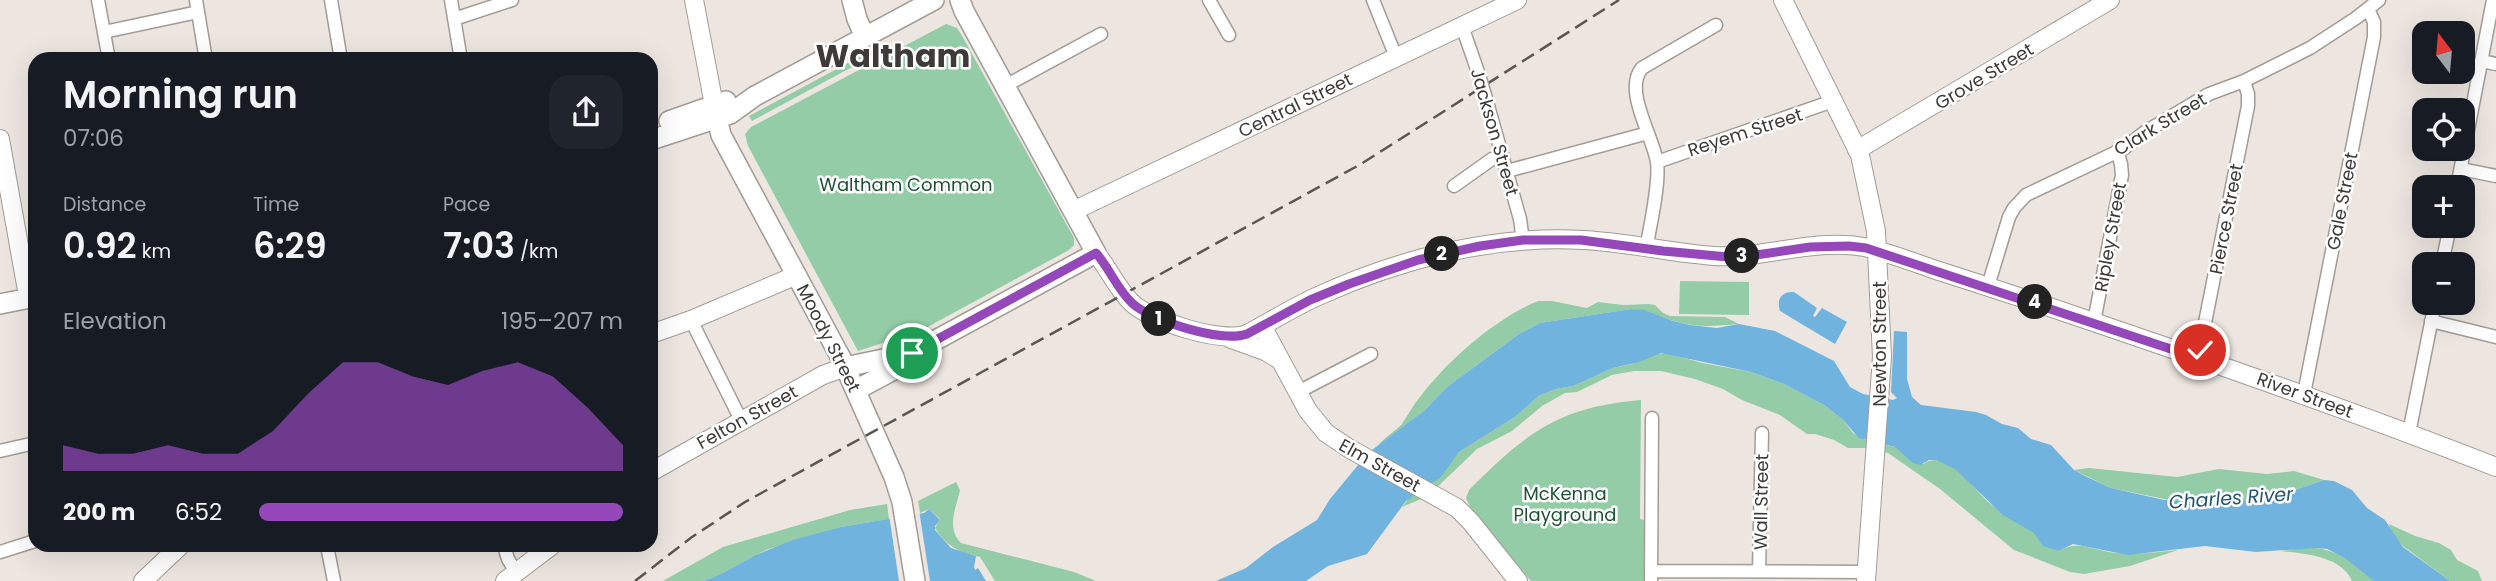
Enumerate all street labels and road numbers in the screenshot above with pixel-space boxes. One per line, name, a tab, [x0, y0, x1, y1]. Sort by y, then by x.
street label: Grove Street	[1930, 37, 2038, 115]
street label: Jackson Street	[1465, 65, 1525, 199]
street label: Central Street	[1234, 67, 1356, 143]
street label: Clark Street	[2109, 87, 2211, 161]
street label: Reyem Street	[1684, 102, 1806, 162]
street label: Gale Street	[2320, 150, 2364, 252]
street label: Pierce Street	[2203, 161, 2249, 277]
street label: Ripley Street	[2088, 180, 2132, 294]
street label: Moody Street	[791, 280, 867, 396]
street label: Newton Street	[1867, 281, 1892, 407]
street label: River Street	[2253, 366, 2357, 424]
street label: Felton Street	[692, 379, 802, 455]
street label: Elm Street	[1335, 432, 1425, 498]
street label: Wall Street	[1748, 454, 1774, 550]

